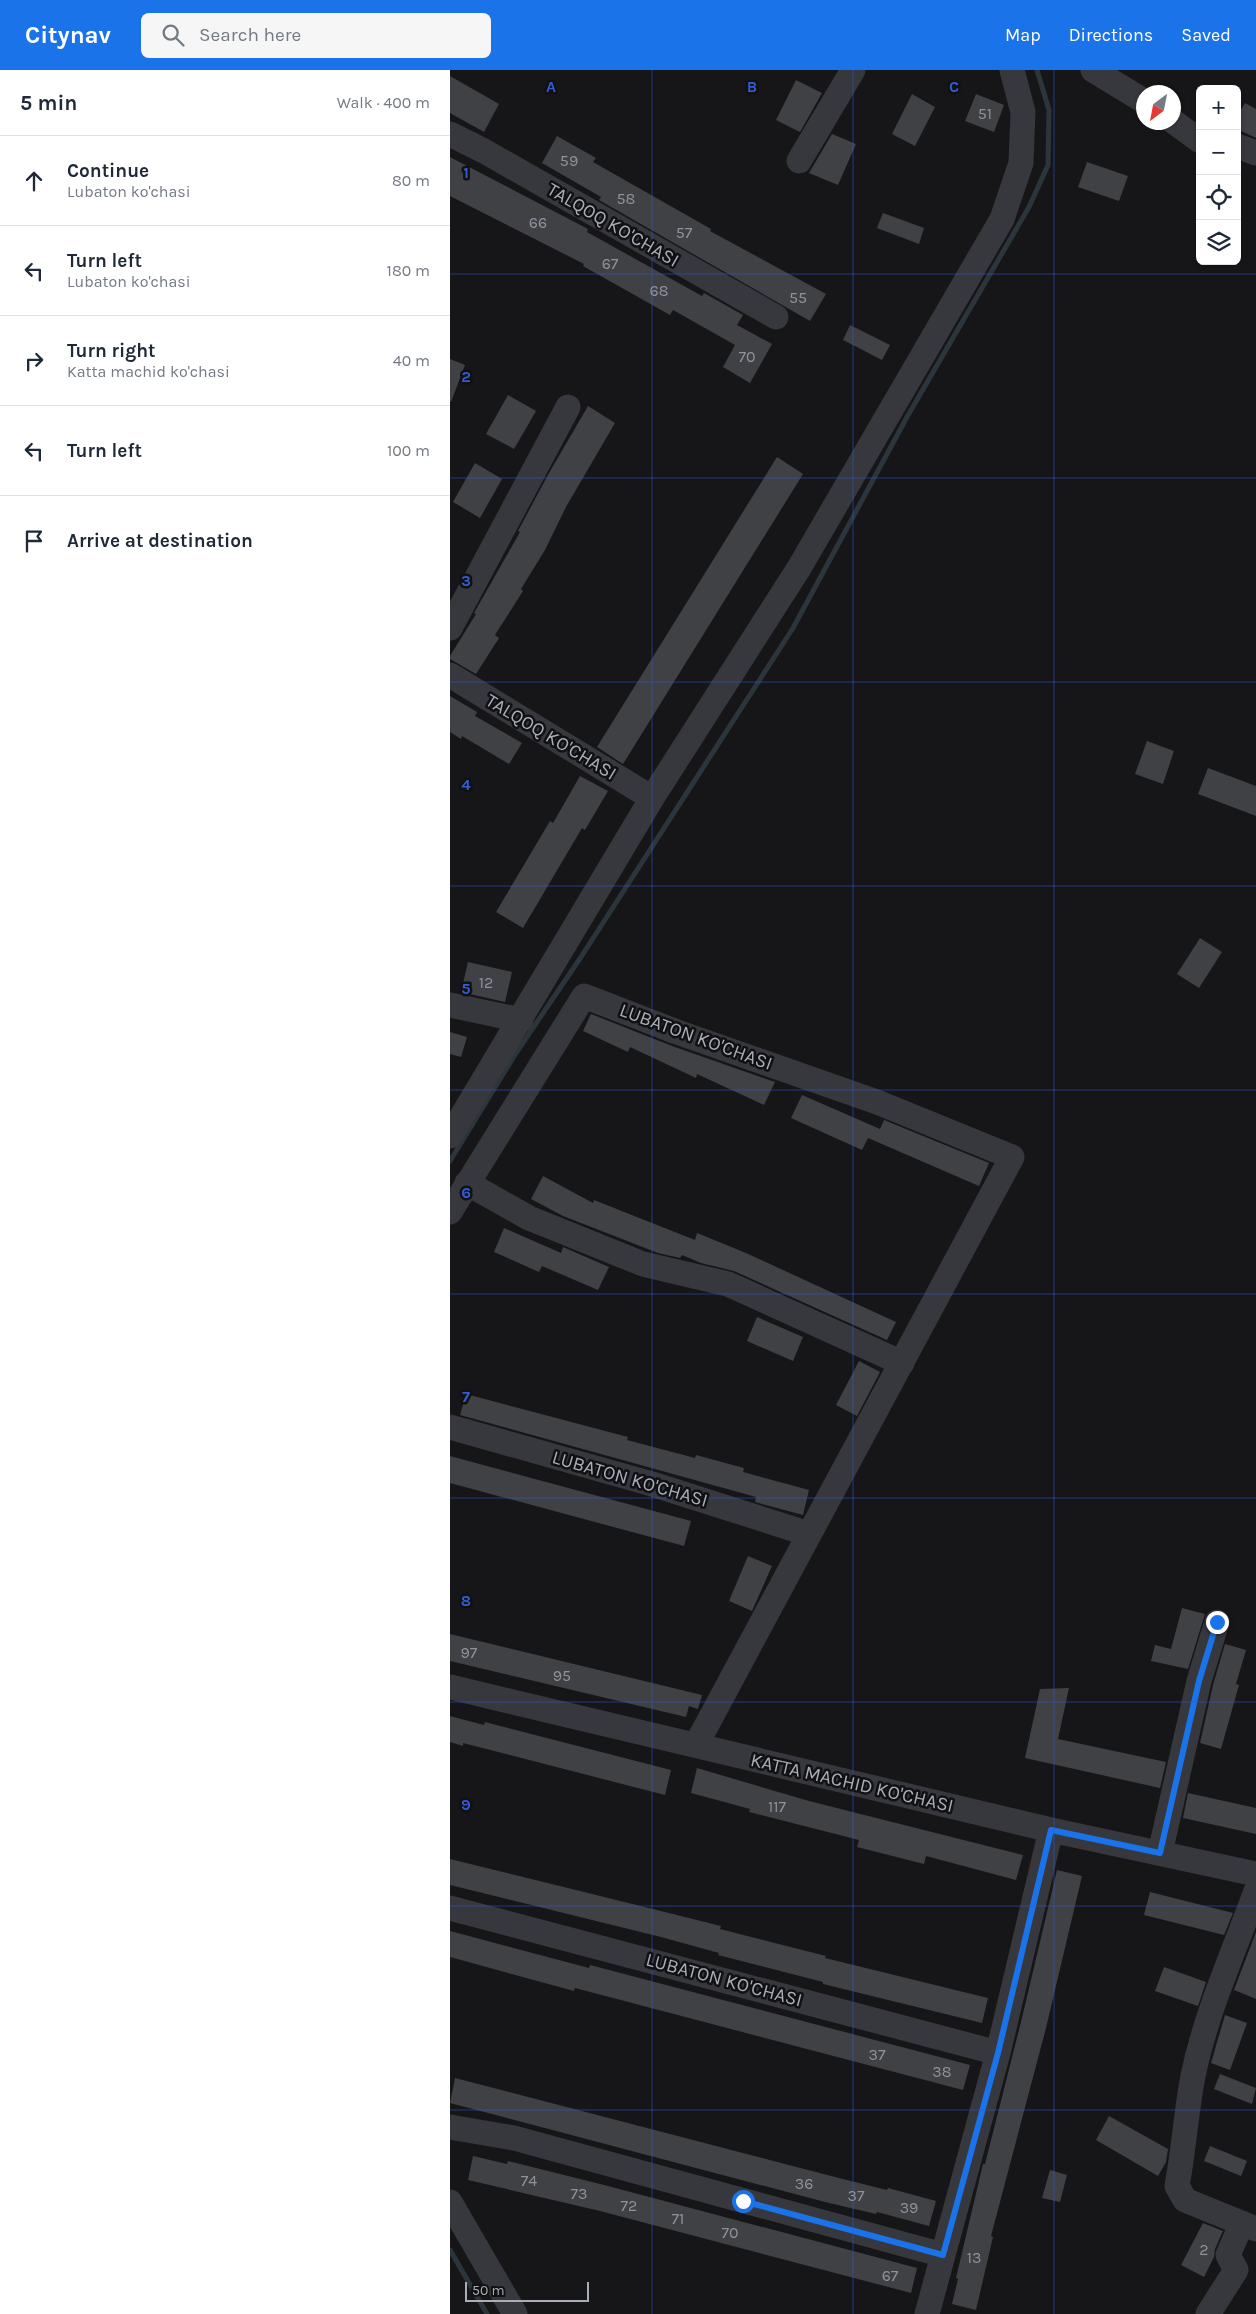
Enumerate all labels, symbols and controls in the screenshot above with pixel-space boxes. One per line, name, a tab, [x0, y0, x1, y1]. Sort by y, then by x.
search box	[141, 13, 491, 58]
text: Citynav	[25, 21, 111, 49]
icon: search	[159, 21, 187, 49]
text: Search here	[199, 24, 301, 46]
text: Map	[1005, 24, 1041, 46]
text: Directions	[1069, 24, 1153, 46]
text: Saved	[1181, 24, 1231, 46]
text: A	[546, 77, 556, 96]
text: B	[747, 77, 757, 96]
text: C	[949, 77, 959, 96]
north arrow	[1136, 85, 1181, 130]
map controls	[1196, 85, 1241, 265]
button: +	[1196, 85, 1241, 130]
text: 5 min	[20, 91, 77, 115]
text: Walk · 400 m	[337, 93, 430, 112]
house number: 51	[978, 104, 992, 123]
button: −	[1196, 130, 1241, 175]
house number: 59	[560, 151, 578, 170]
text: Continue	[67, 160, 149, 182]
text: 1	[463, 163, 469, 182]
icon: ahead	[20, 167, 48, 195]
text: 80 m	[392, 171, 430, 190]
button: locate	[1196, 175, 1241, 220]
street label: TALQOQ KO'CHASI	[543, 178, 683, 272]
text: Lubaton ko'chasi	[67, 182, 191, 201]
house number: 58	[617, 189, 635, 208]
house number: 66	[529, 213, 547, 232]
button: layers	[1196, 220, 1241, 265]
house number: 57	[676, 223, 693, 242]
text: Turn left	[67, 250, 142, 272]
house number: 67	[602, 254, 619, 273]
icon: left	[20, 257, 48, 285]
text: 180 m	[387, 261, 430, 280]
text: Lubaton ko'chasi	[67, 272, 191, 291]
house number: 68	[650, 281, 669, 300]
house number: 55	[789, 288, 807, 307]
text: Turn right	[67, 340, 156, 362]
icon: right	[20, 347, 48, 375]
house number: 70	[738, 347, 756, 366]
text: 40 m	[393, 351, 430, 370]
text: Katta machid ko'chasi	[67, 362, 230, 381]
text: 2	[461, 367, 471, 386]
icon: left	[20, 437, 48, 465]
text: Turn left	[67, 440, 142, 462]
text: 100 m	[387, 441, 430, 460]
icon: arrive	[20, 527, 48, 555]
text: Arrive at destination	[67, 530, 253, 552]
text: 3	[461, 571, 471, 590]
street label: TALQOQ KO'CHASI	[482, 689, 620, 785]
text: 4	[461, 775, 471, 794]
house number: 12	[479, 973, 493, 992]
text: 5	[461, 979, 471, 998]
street label: LUBATON KO'CHASI	[617, 999, 775, 1075]
text: 6	[461, 1183, 471, 1202]
text: 7	[462, 1387, 470, 1406]
street label: LUBATON KO'CHASI	[550, 1446, 710, 1512]
text: 8	[461, 1591, 471, 1610]
route end	[1206, 1611, 1229, 1634]
house number: 97	[461, 1643, 478, 1662]
house number: 95	[553, 1666, 571, 1685]
street label: KATTA MACHID KO'CHASI	[748, 1749, 956, 1817]
text: 9	[461, 1795, 471, 1814]
house number: 117	[768, 1797, 787, 1816]
street label: LUBATON KO'CHASI	[643, 1949, 805, 2011]
house number: 37	[869, 2045, 886, 2064]
house number: 38	[932, 2062, 952, 2081]
house number: 74	[521, 2171, 537, 2190]
house number: 36	[795, 2174, 813, 2193]
house number: 73	[571, 2184, 587, 2203]
house number: 37	[848, 2186, 865, 2205]
route start	[732, 2190, 755, 2213]
house number: 72	[621, 2196, 637, 2215]
house number: 39	[900, 2198, 918, 2217]
house number: 71	[672, 2209, 684, 2228]
house number: 70	[721, 2223, 739, 2242]
house number: 2	[1199, 2240, 1209, 2259]
house number: 13	[967, 2248, 981, 2267]
house number: 67	[882, 2266, 899, 2285]
scale bar	[465, 2279, 589, 2302]
text: 50 m	[472, 2282, 505, 2299]

